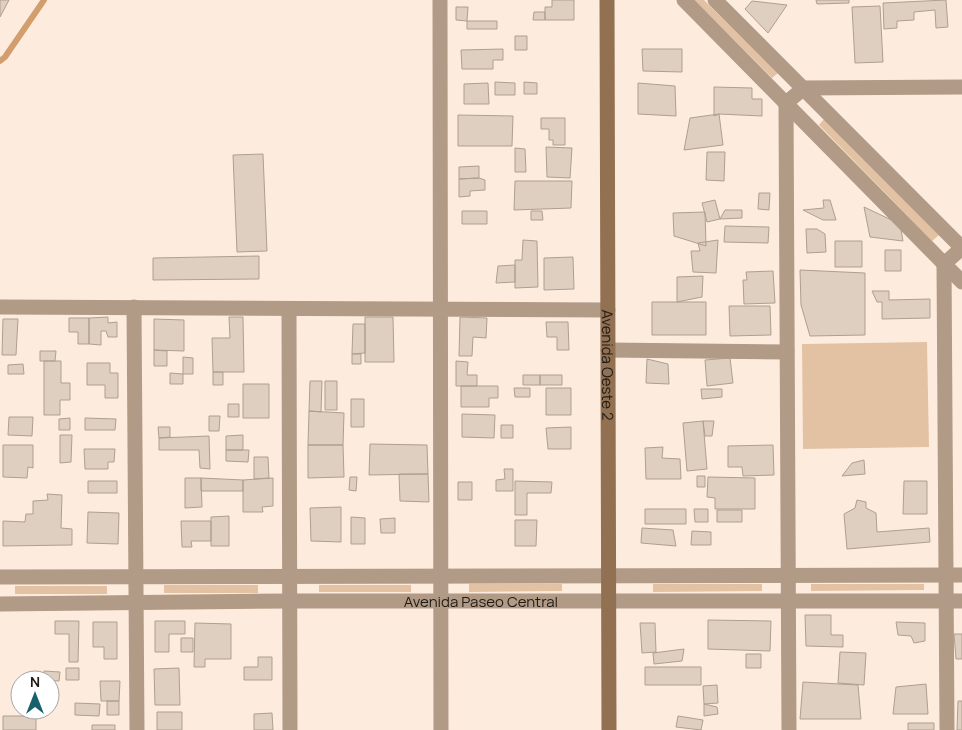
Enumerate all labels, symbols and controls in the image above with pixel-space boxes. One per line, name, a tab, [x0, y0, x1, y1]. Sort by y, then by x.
street label: Avenida Oeste 2	[597, 309, 619, 421]
street label: Avenida Paseo Central	[404, 591, 558, 612]
north arrow	[10, 670, 60, 720]
text: N	[30, 672, 40, 691]

